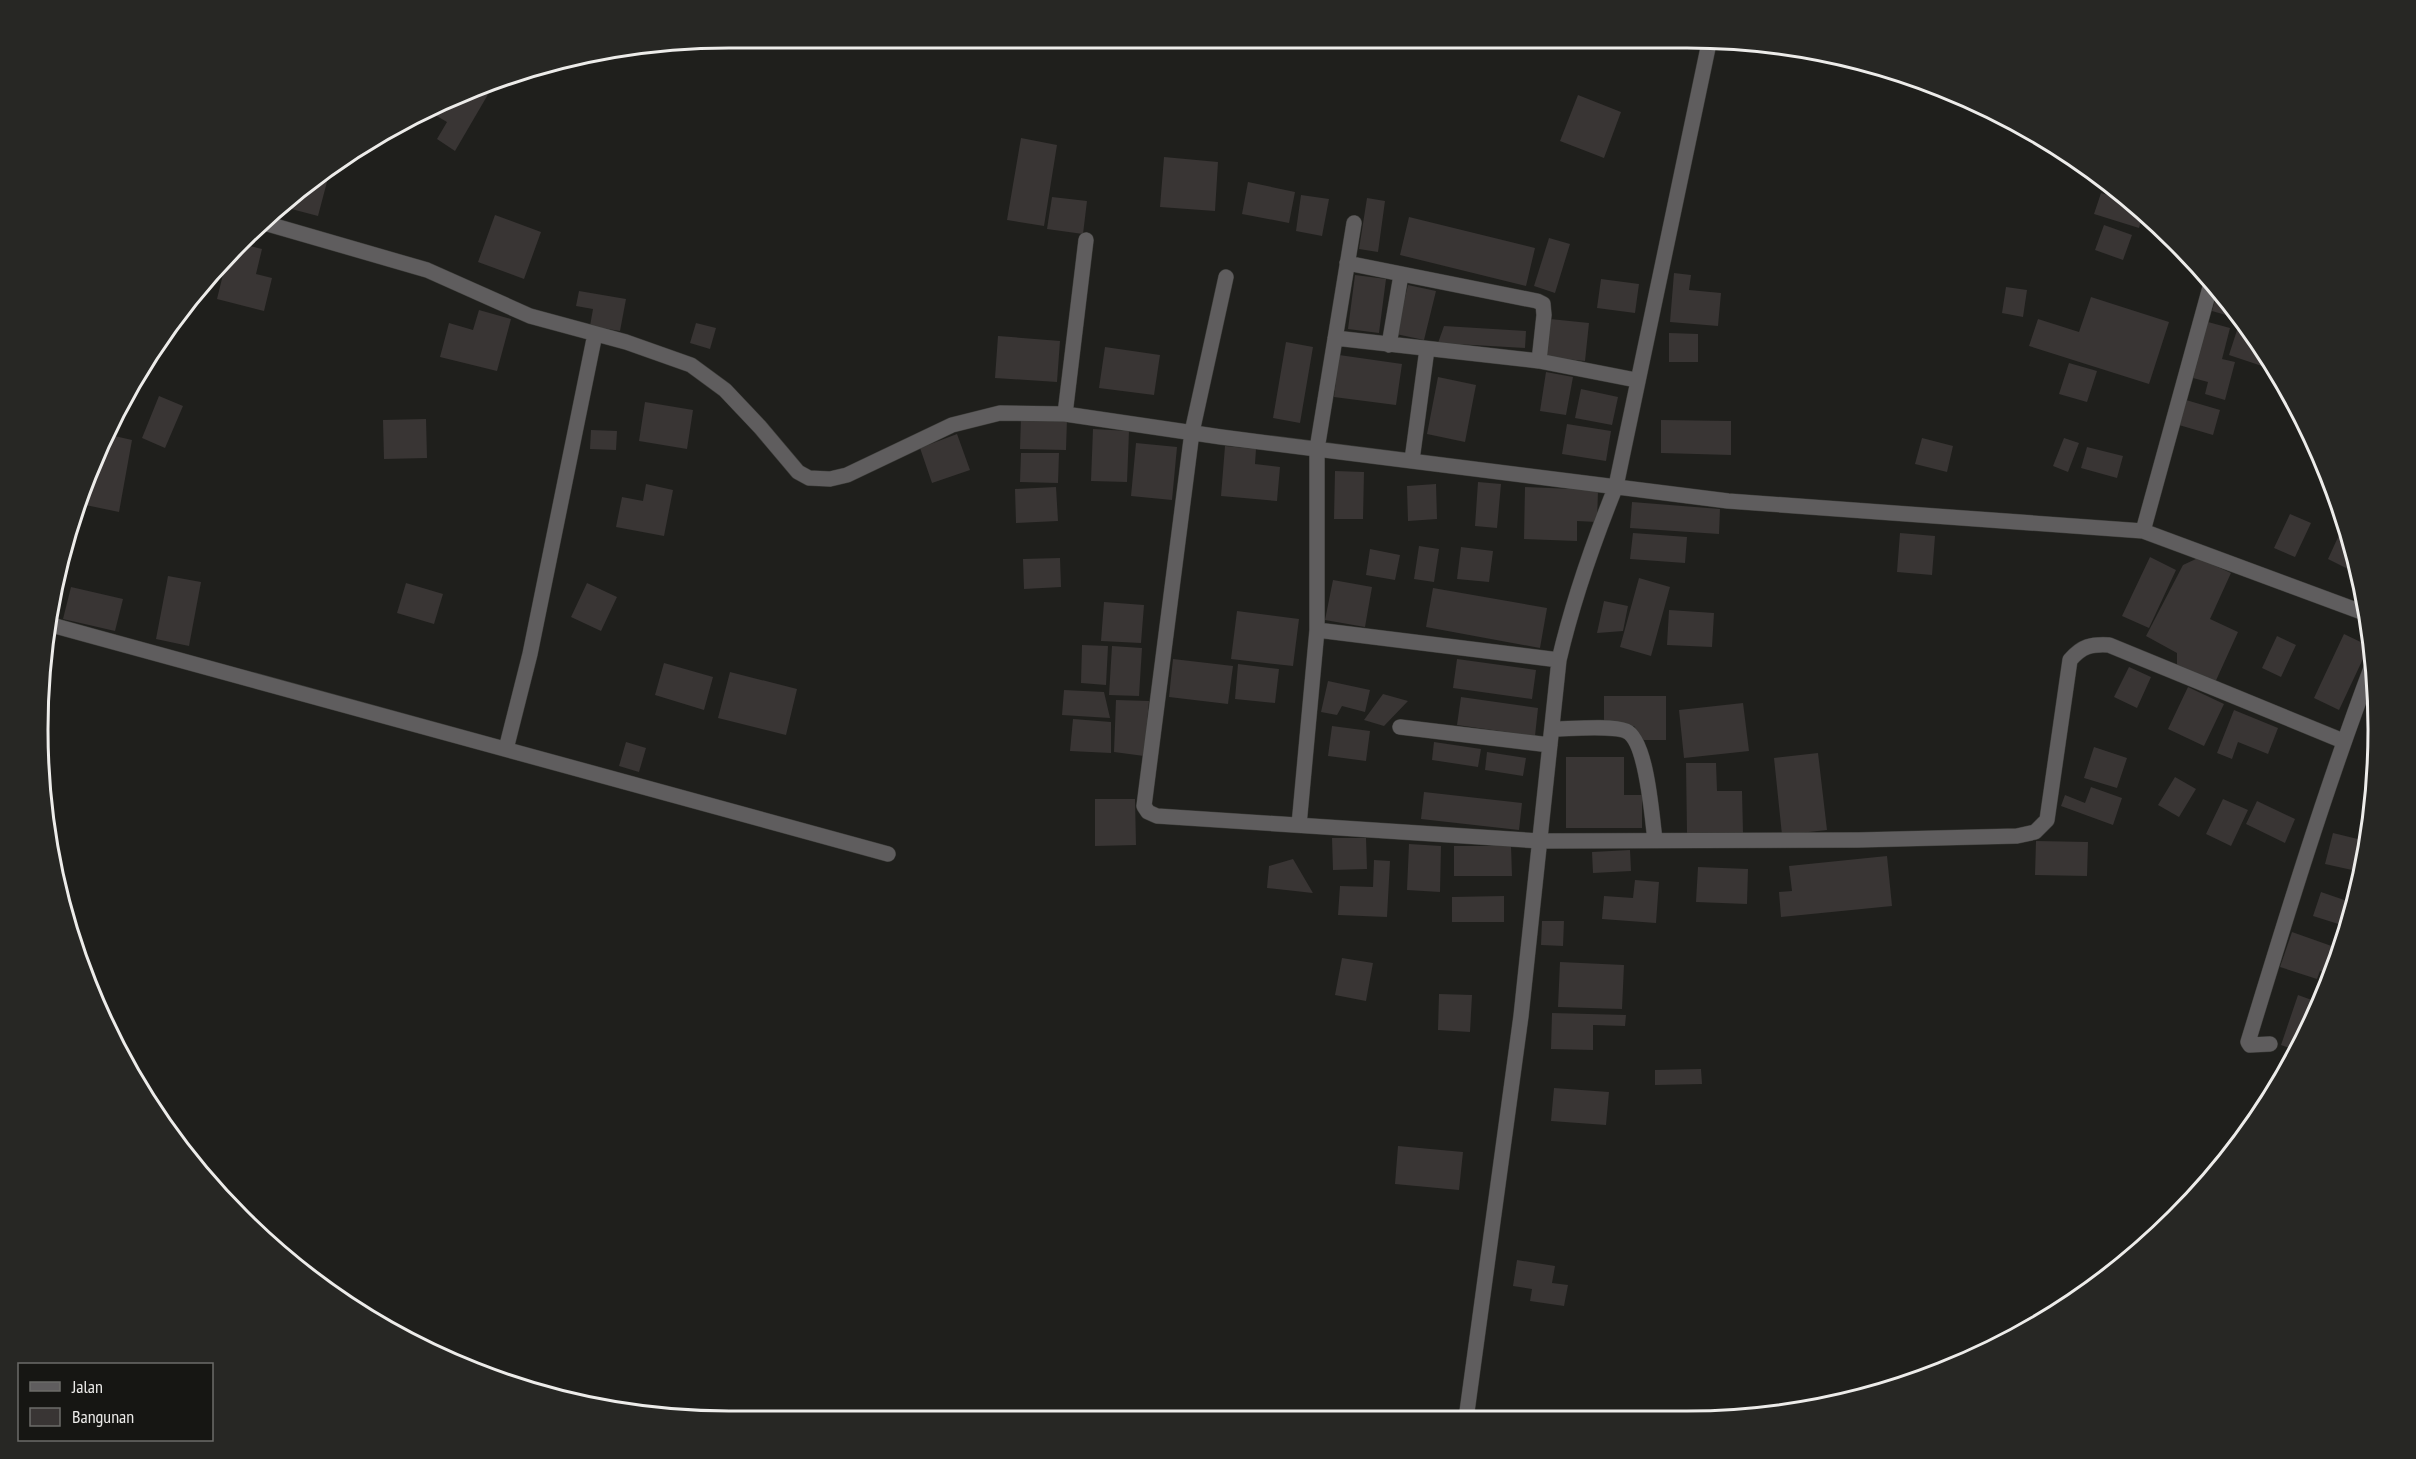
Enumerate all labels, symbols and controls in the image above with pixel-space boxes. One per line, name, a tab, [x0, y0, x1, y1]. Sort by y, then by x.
legend	[18, 1363, 213, 1441]
text: Jalan	[71, 1375, 103, 1398]
text: Bangunan	[72, 1405, 134, 1428]

